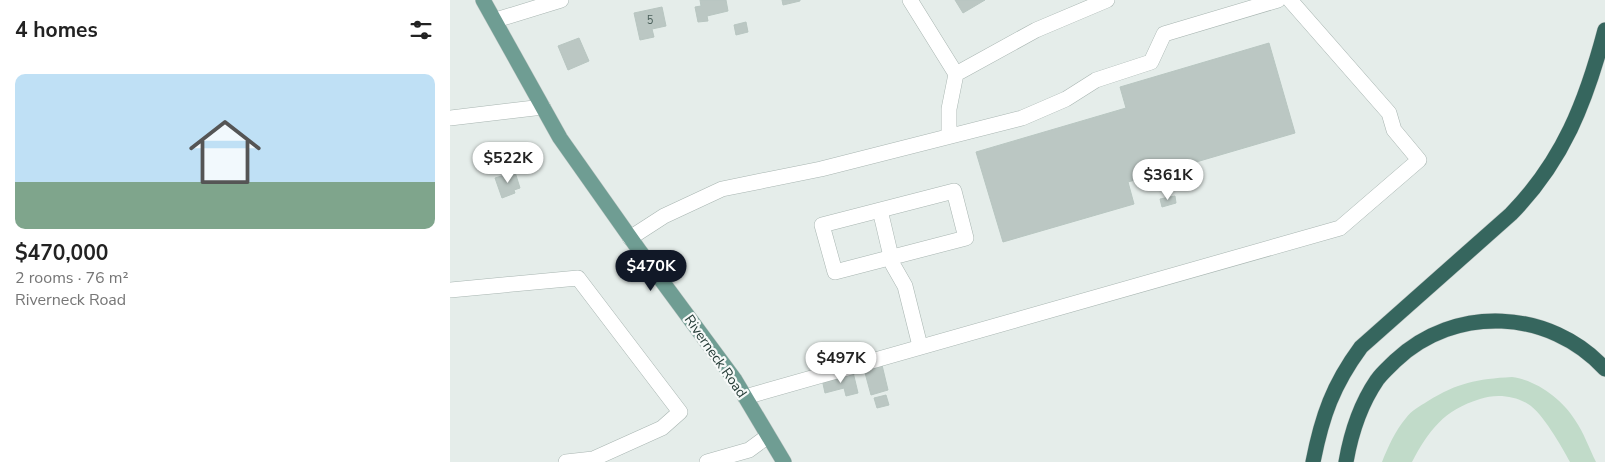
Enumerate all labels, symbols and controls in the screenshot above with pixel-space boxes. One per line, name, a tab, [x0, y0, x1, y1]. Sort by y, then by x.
house number: 5	[647, 13, 654, 28]
text: 4 homes	[15, 16, 98, 44]
icon: filters	[407, 16, 435, 44]
icon: home	[180, 107, 270, 197]
pin: $522K	[473, 142, 543, 184]
text: $522K	[483, 147, 533, 169]
pin: $361K	[1133, 158, 1203, 201]
text: $361K	[1143, 164, 1193, 186]
text: $470,000	[15, 239, 108, 267]
pin: $470K	[616, 250, 686, 292]
text: $470K	[626, 255, 676, 277]
text: 2 rooms · 76 m²	[15, 267, 128, 289]
text: Riverneck Road	[15, 289, 126, 311]
street label: Riverneck Road	[680, 311, 751, 402]
pin: $497K	[806, 342, 876, 384]
text: $497K	[816, 347, 866, 369]

